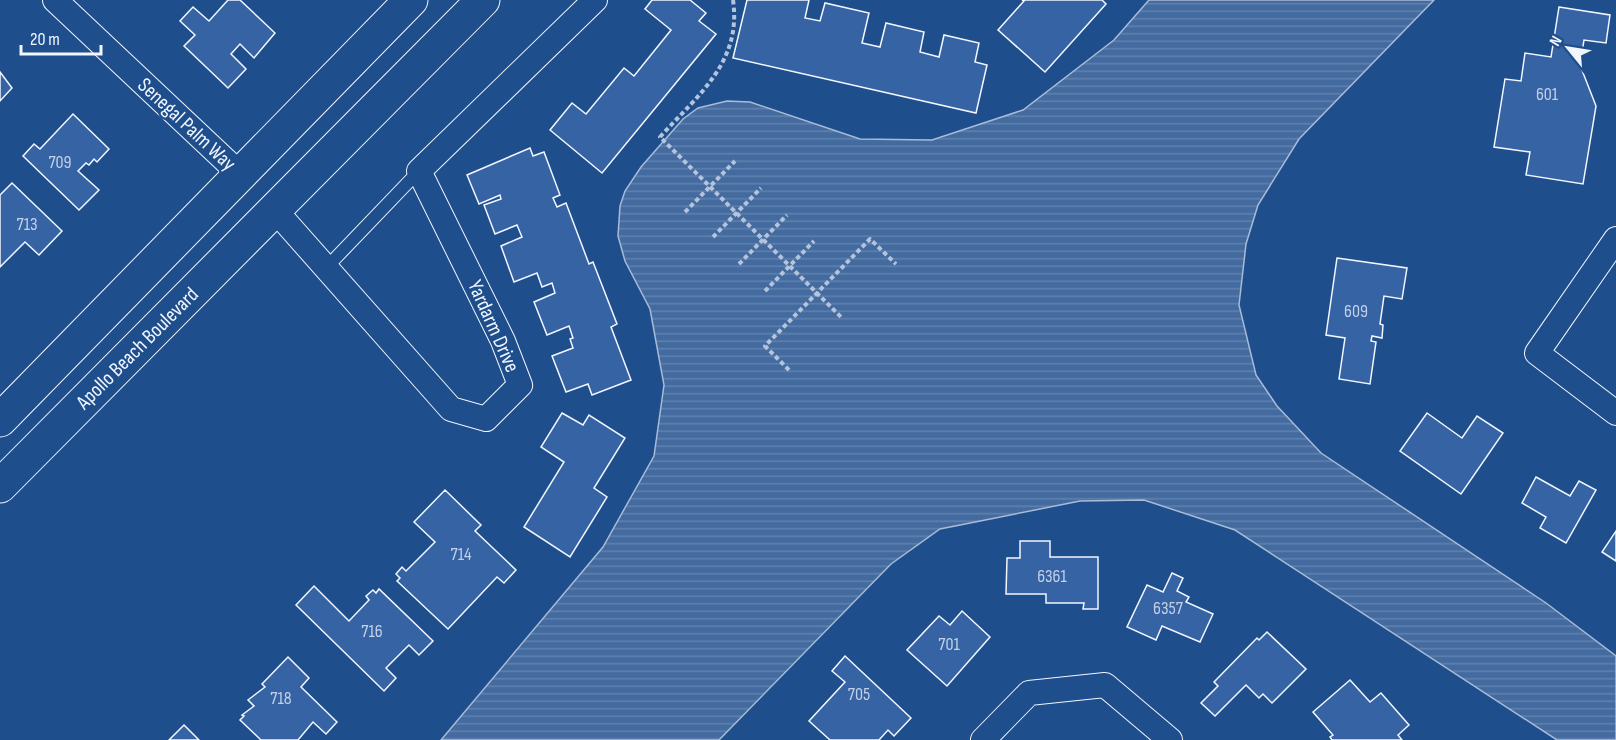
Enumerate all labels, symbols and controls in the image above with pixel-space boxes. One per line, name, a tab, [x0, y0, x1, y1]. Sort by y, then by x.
scale bar	[21, 18, 100, 56]
north arrow	[1538, 18, 1598, 78]
text: 20 m	[30, 29, 60, 50]
text: N	[1546, 33, 1567, 50]
street label: Senegal Palm Way	[132, 73, 241, 176]
house number: 601	[1536, 84, 1559, 105]
house number: 709	[48, 152, 72, 173]
house number: 713	[16, 214, 38, 235]
street label: Yardarm Drive	[462, 276, 525, 376]
street label: Apollo Beach Boulevard	[70, 282, 204, 415]
house number: 609	[1344, 301, 1368, 322]
house number: 714	[450, 544, 472, 565]
house number: 6361	[1037, 566, 1067, 587]
house number: 6357	[1153, 598, 1184, 619]
house number: 716	[361, 621, 383, 642]
house number: 701	[938, 634, 960, 655]
house number: 705	[848, 684, 870, 705]
house number: 718	[270, 688, 292, 709]

